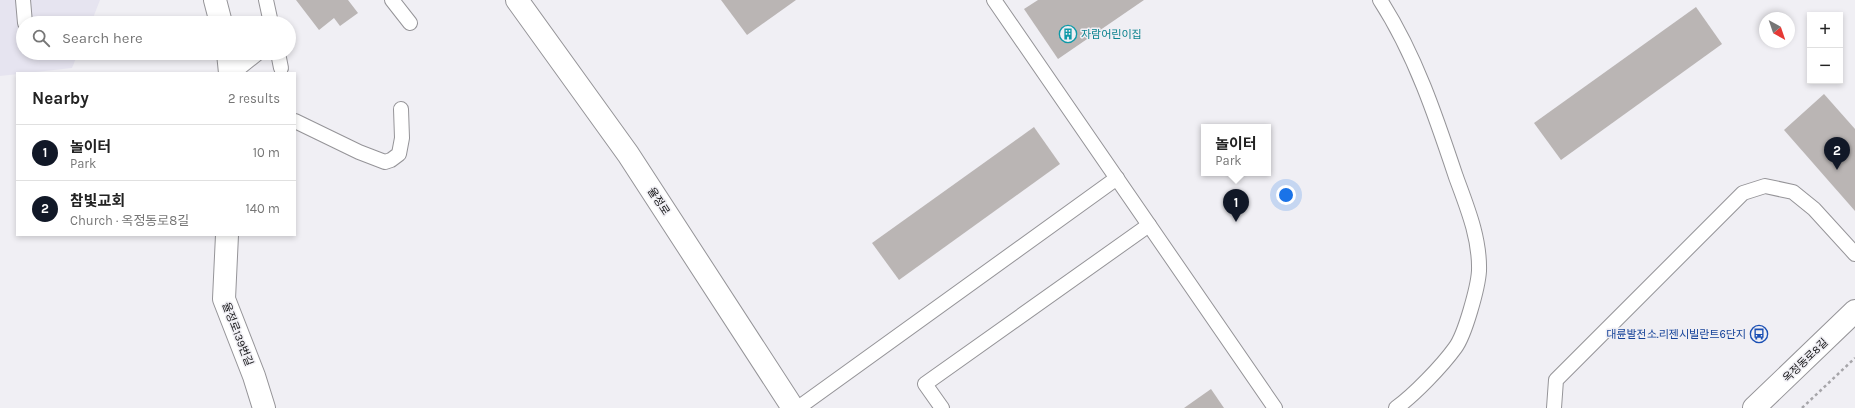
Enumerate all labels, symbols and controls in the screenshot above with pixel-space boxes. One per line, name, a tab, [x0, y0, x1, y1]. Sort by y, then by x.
north arrow	[1759, 12, 1795, 48]
map controls	[1807, 12, 1843, 84]
button: +	[1807, 12, 1843, 48]
search box	[16, 16, 296, 60]
building icon: 자람어린이집	[1058, 24, 1078, 44]
icon: search	[30, 27, 52, 49]
place label: 자람어린이집	[1081, 28, 1142, 41]
text: Search here	[62, 29, 143, 47]
button: −	[1807, 48, 1843, 84]
text: Nearby	[32, 88, 89, 108]
text: 2 results	[228, 91, 280, 106]
popup	[1201, 124, 1271, 176]
text: 놀이터	[1215, 135, 1257, 153]
pin: 2	[1824, 137, 1850, 170]
text: 놀이터	[70, 138, 111, 156]
text: 1	[43, 145, 47, 160]
text: 10 m	[253, 145, 280, 160]
text: Park	[1215, 153, 1242, 168]
text: Park	[70, 156, 96, 171]
street label: 율정로	[645, 185, 672, 218]
your location	[1276, 185, 1296, 205]
pin: 1	[1223, 189, 1249, 222]
text: 참빛교회	[70, 192, 125, 210]
text: 2	[41, 201, 49, 216]
text: 140 m	[245, 201, 280, 216]
text: Church · 옥정동로8길	[70, 213, 189, 228]
street label: 율정로139번길	[219, 301, 256, 368]
bus stop icon: 대륜발전소.리젠시빌란트6단지	[1749, 324, 1769, 344]
place label: 대륜발전소.리젠시빌란트6단지	[1606, 328, 1746, 341]
street label: 옥정동로8길	[1780, 336, 1830, 385]

